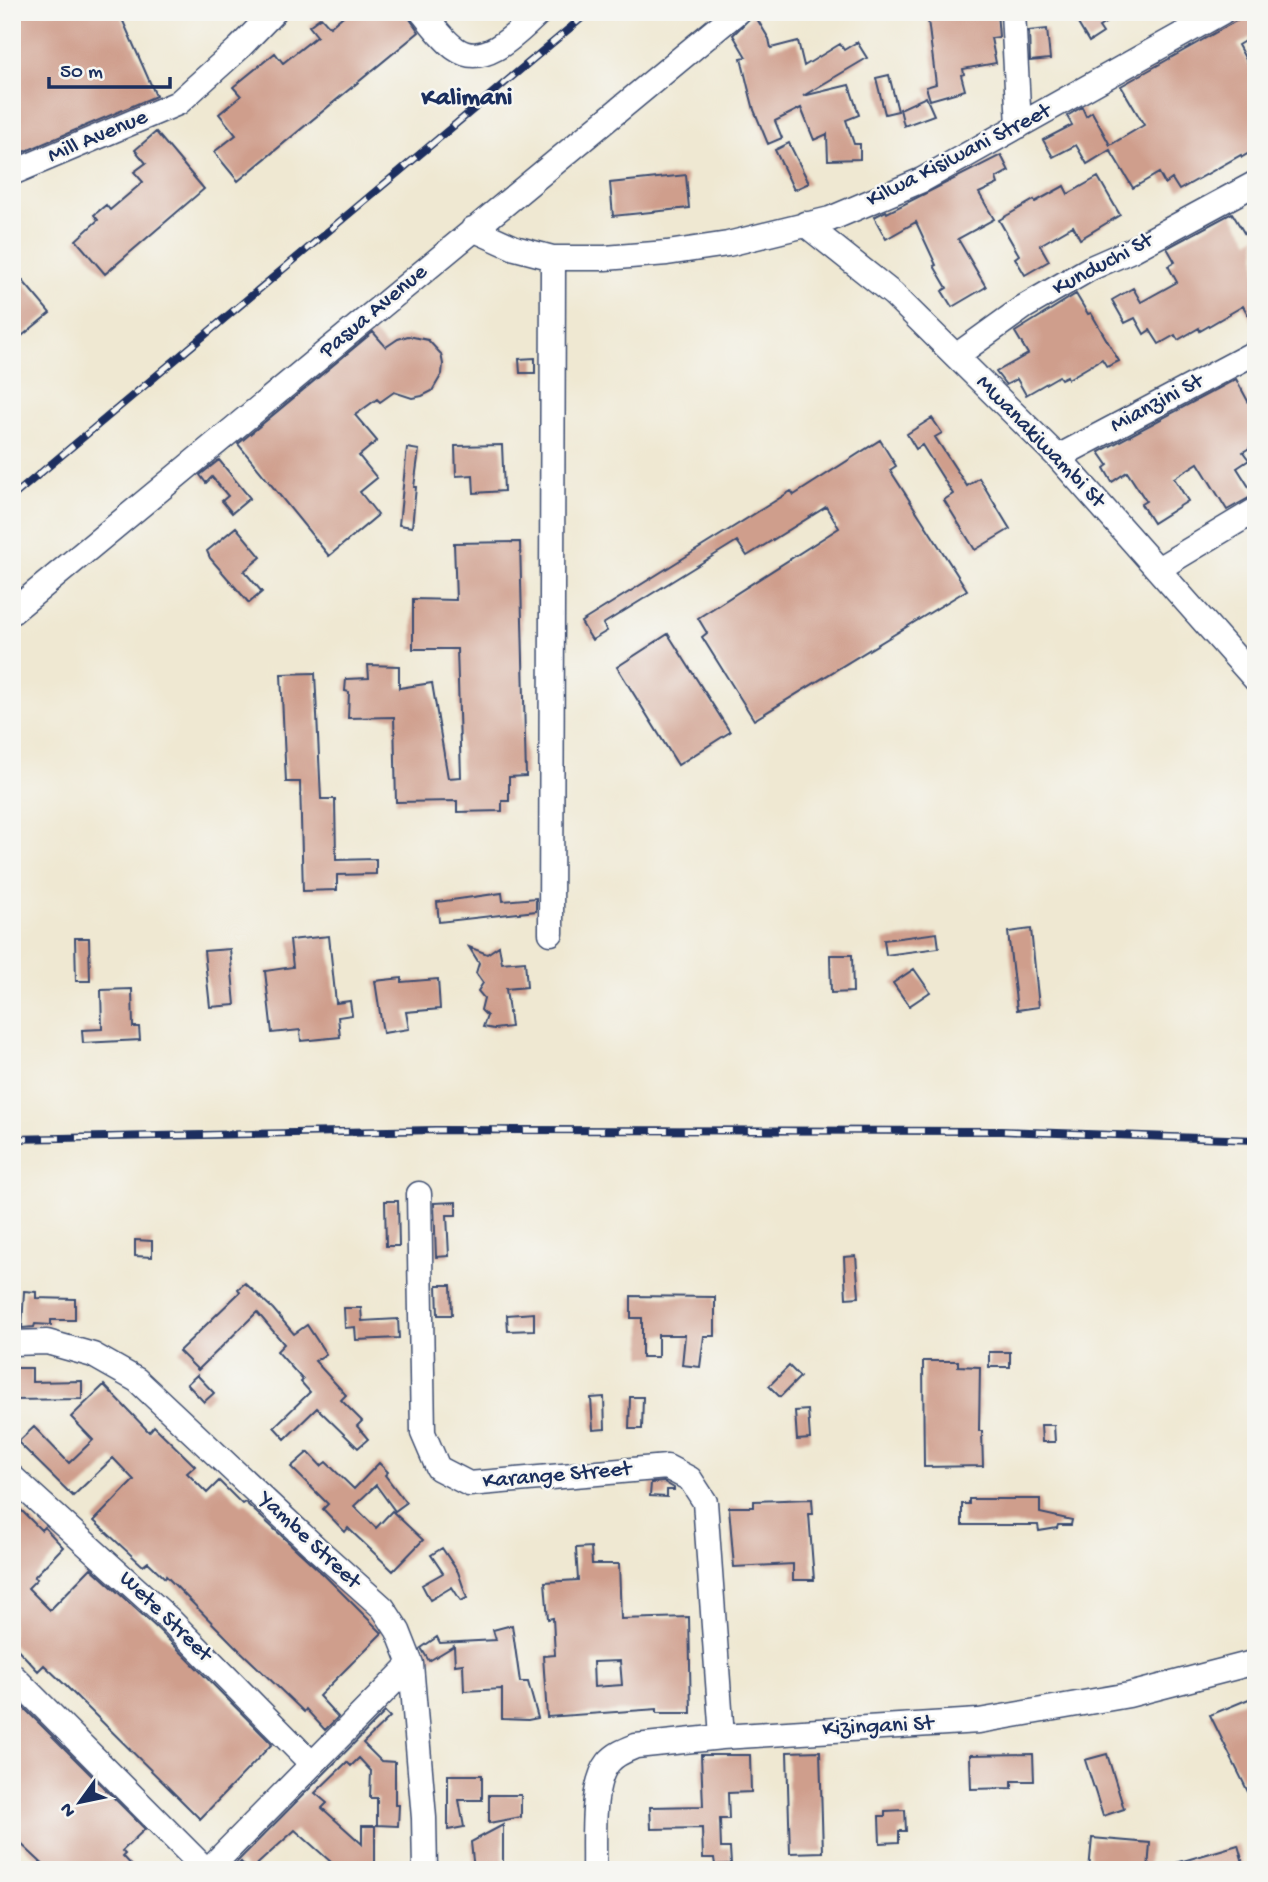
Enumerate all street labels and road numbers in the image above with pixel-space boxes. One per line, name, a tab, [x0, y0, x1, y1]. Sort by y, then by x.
street label: Kilwa Kisiwani Street	[862, 97, 1057, 214]
street label: Mill Avenue	[44, 103, 153, 170]
street label: Kunduchi St	[1048, 227, 1159, 303]
street label: Pasua Avenue	[314, 258, 434, 365]
street label: Mianzini St	[1106, 368, 1209, 440]
street label: Mwanakiwambi St	[969, 370, 1112, 515]
street label: Karange Street	[482, 1456, 634, 1496]
street label: Yambe Street	[251, 1485, 367, 1596]
street label: Wete Street	[113, 1566, 218, 1669]
street label: Kizingani St	[822, 1711, 936, 1743]

